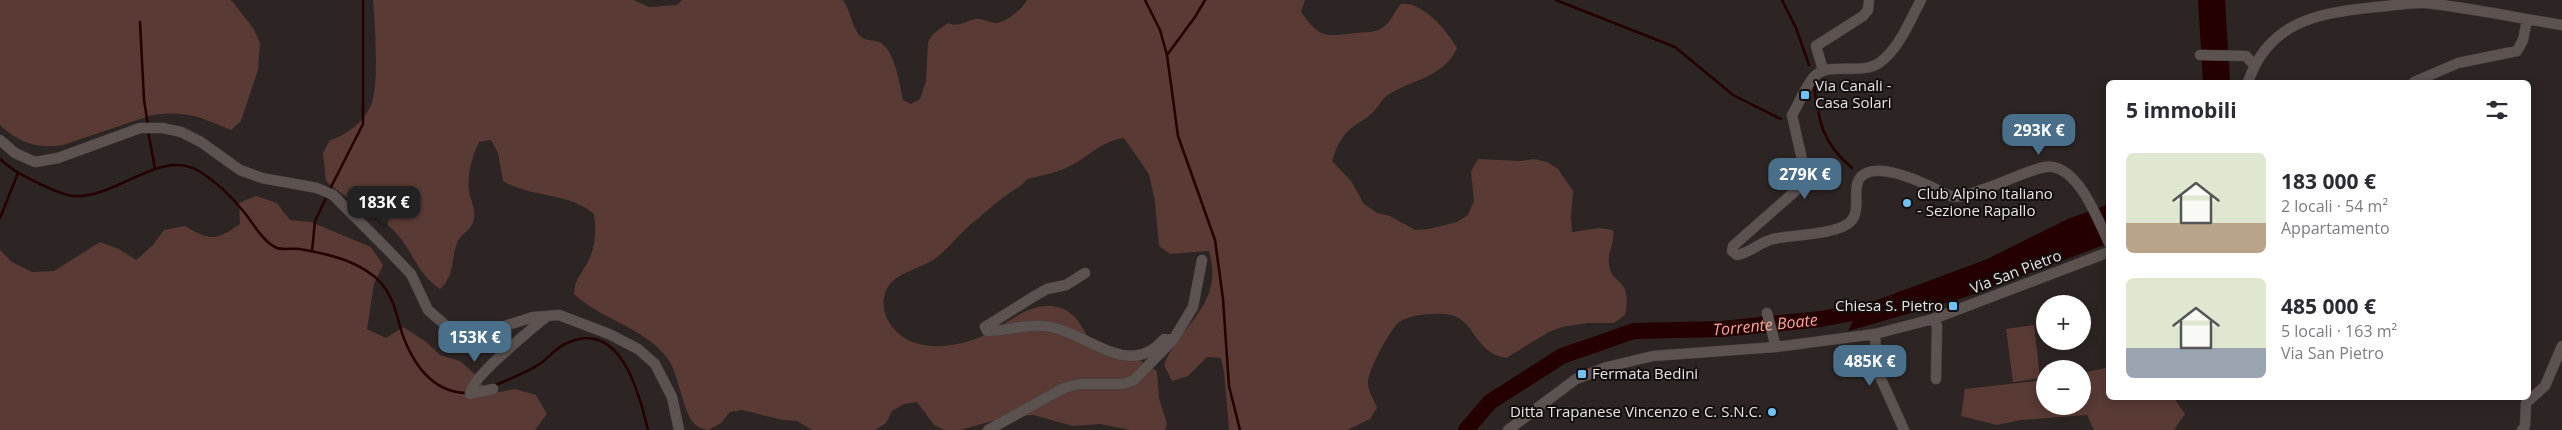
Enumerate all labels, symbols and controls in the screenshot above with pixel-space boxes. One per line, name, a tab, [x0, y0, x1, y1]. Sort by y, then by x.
place label: Via Canali - Casa Solari	[1815, 75, 1892, 112]
marker: Via Canali - Casa Solari	[1799, 89, 1811, 101]
text: 5 immobili	[2126, 96, 2237, 124]
icon: filters	[2483, 96, 2511, 124]
pin: 293K €	[1998, 114, 2080, 156]
text: 293K €	[2013, 119, 2065, 141]
pin: 279K €	[1764, 158, 1846, 200]
text: 279K €	[1779, 163, 1831, 185]
text: 183 000 €	[2281, 167, 2376, 195]
icon: home	[2166, 173, 2226, 233]
place label: Club Alpino Italiano - Sezione Rapallo	[1917, 183, 2053, 220]
pin: 183K €	[343, 186, 425, 228]
text: 183K €	[358, 191, 410, 213]
text: 2 locali · 54 m²	[2281, 195, 2388, 217]
marker: Club Alpino Italiano - Sezione Rapallo	[1901, 197, 1913, 209]
text: Appartamento	[2281, 217, 2390, 239]
street label: Via San Pietro	[1967, 244, 2064, 298]
text: 485 000 €	[2281, 292, 2376, 320]
place label: Chiesa S. Pietro	[1835, 295, 1943, 315]
map controls	[2036, 295, 2091, 415]
button: +	[2036, 295, 2091, 350]
icon: home	[2166, 298, 2226, 358]
marker: Chiesa S. Pietro	[1947, 300, 1959, 312]
water label: Torrente Boate	[1713, 308, 1819, 340]
pin: 153K €	[434, 320, 516, 363]
text: 5 locali · 163 m²	[2281, 320, 2397, 342]
text: 153K €	[449, 326, 501, 348]
text: Via San Pietro	[2281, 342, 2384, 364]
pin: 485K €	[1829, 344, 1911, 387]
text: 485K €	[1844, 350, 1896, 372]
button: −	[2036, 360, 2091, 415]
place label: Fermata Bedini	[1592, 363, 1698, 383]
marker: Fermata Bedini	[1576, 368, 1588, 380]
place label: Ditta Trapanese Vincenzo e C. S.N.C.	[1510, 401, 1762, 421]
marker: Ditta Trapanese Vincenzo e C. S.N.C.	[1766, 406, 1778, 418]

